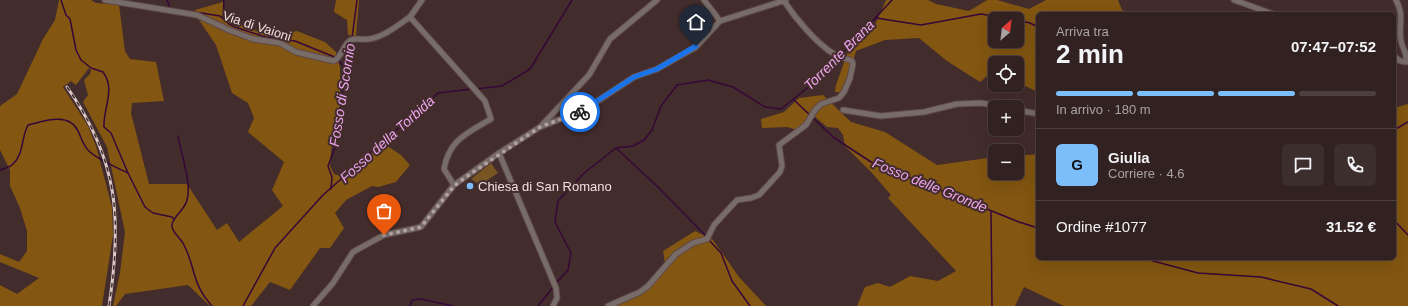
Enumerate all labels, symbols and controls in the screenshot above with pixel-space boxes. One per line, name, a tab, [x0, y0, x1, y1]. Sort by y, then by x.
pin	[679, 5, 713, 46]
street label: Via di Vaioni	[221, 8, 293, 44]
icon: home	[685, 11, 707, 33]
north arrow	[988, 12, 1024, 48]
map controls	[988, 12, 1024, 180]
water label: Torrente Brana	[801, 16, 878, 93]
text: Arriva tra	[1056, 24, 1109, 39]
text: 07:47–07:52	[1291, 38, 1376, 55]
text: 2 min	[1056, 39, 1124, 69]
water label: Fosso di Scornio	[326, 42, 358, 148]
button: locate	[988, 56, 1024, 92]
water label: Fosso della Torbida	[336, 92, 438, 186]
courier	[560, 92, 600, 132]
button: +	[988, 100, 1024, 136]
icon: bike	[569, 101, 591, 123]
text: In arrivo · 180 m	[1056, 102, 1151, 117]
button: −	[988, 144, 1024, 180]
button: chat	[1282, 144, 1324, 186]
button: phone	[1334, 144, 1376, 186]
text: Giulia	[1108, 149, 1150, 166]
water label: Fosso delle Gronde	[870, 155, 990, 215]
text: G	[1071, 156, 1083, 173]
text: Corriere · 4.6	[1108, 166, 1185, 181]
place label: Chiesa di San Romano	[478, 179, 612, 194]
marker: Chiesa di San Romano	[465, 181, 475, 191]
pin	[367, 194, 401, 235]
icon: bag	[373, 200, 395, 222]
text: Ordine #1077	[1056, 218, 1147, 235]
text: 31.52 €	[1326, 218, 1376, 235]

